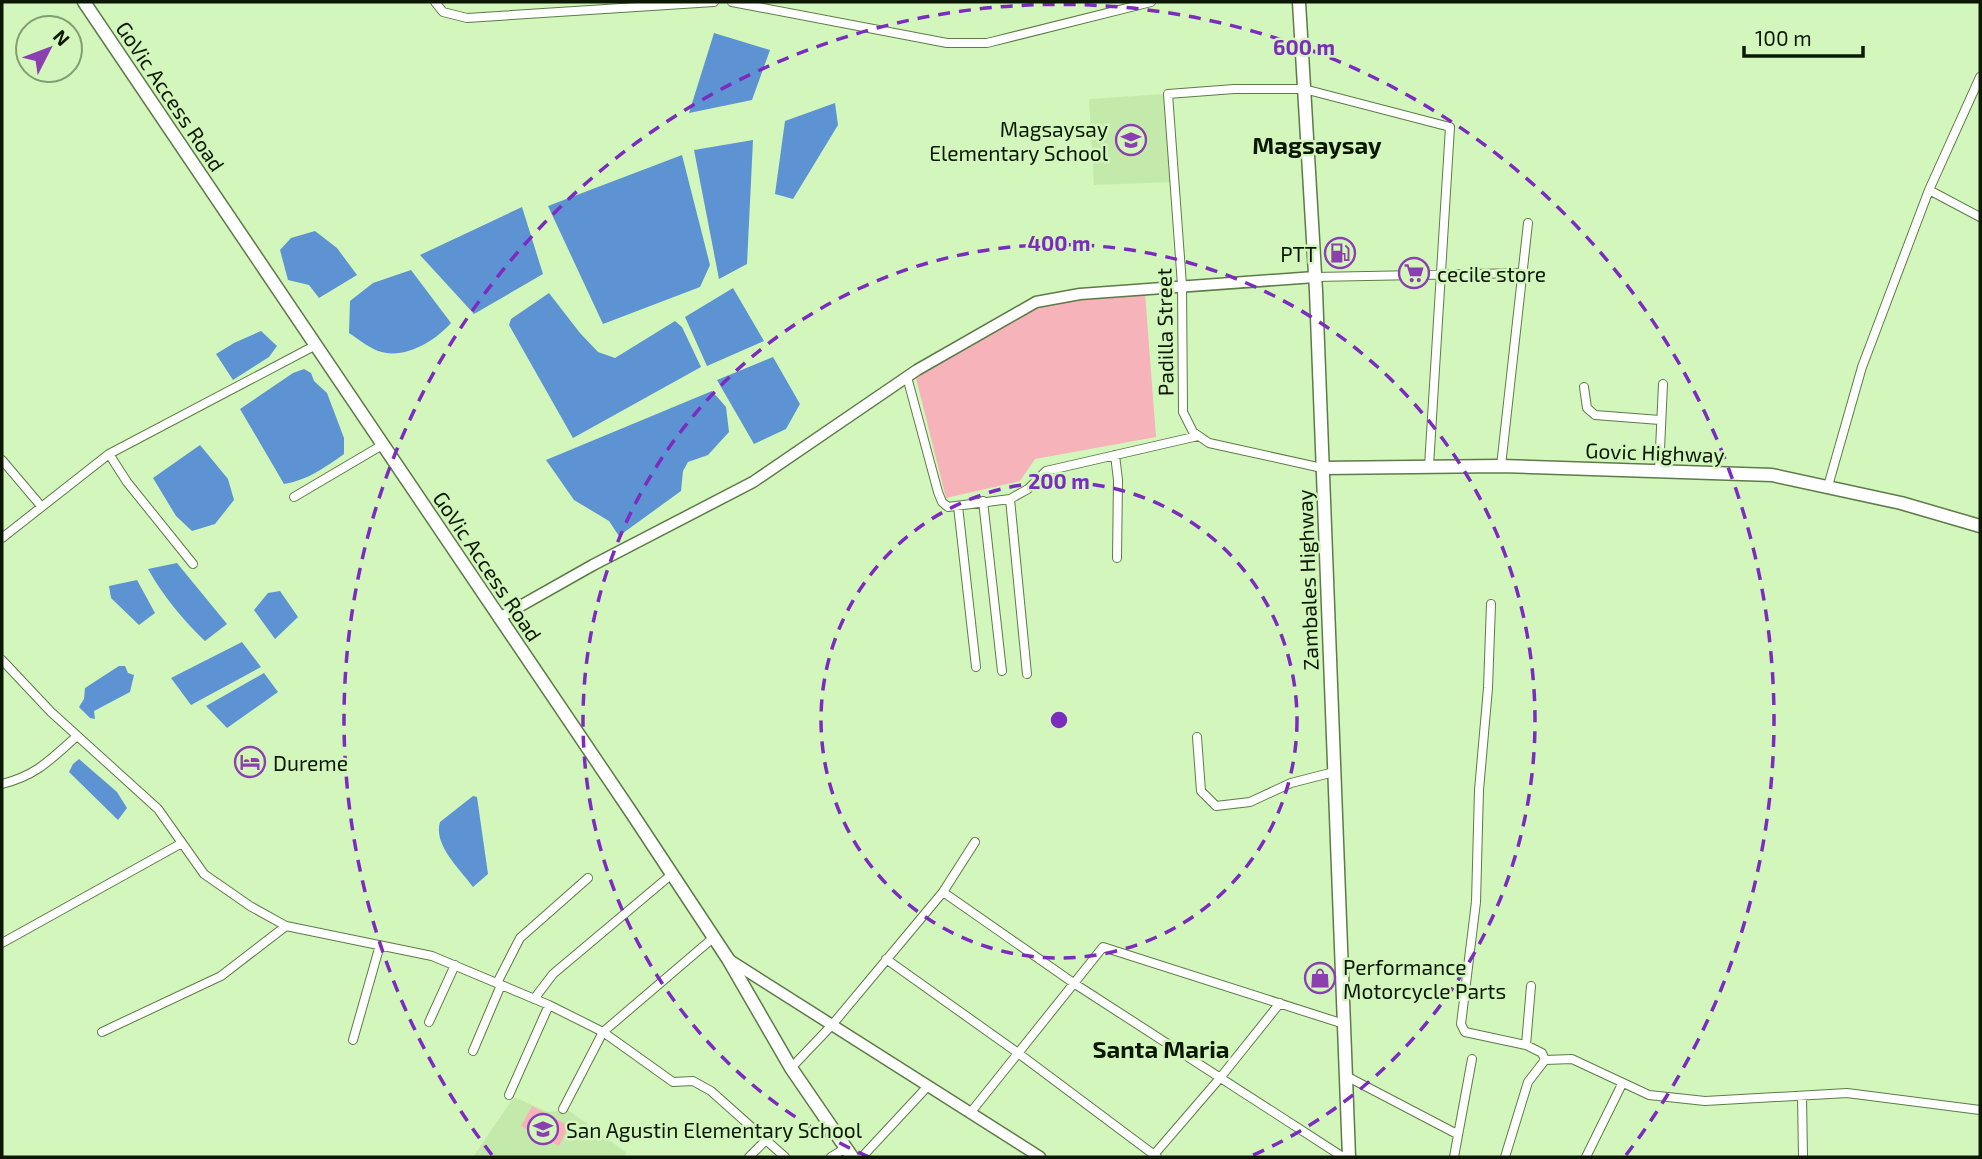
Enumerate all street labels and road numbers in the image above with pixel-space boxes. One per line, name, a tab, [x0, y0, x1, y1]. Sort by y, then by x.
street label: GoVic Access Road	[112, 16, 230, 176]
street label: Padilla Street	[1150, 268, 1178, 396]
street label: Govic Highway	[1585, 437, 1725, 467]
street label: GoVic Access Road	[429, 486, 547, 646]
street label: Zambales Highway	[1291, 489, 1323, 671]

